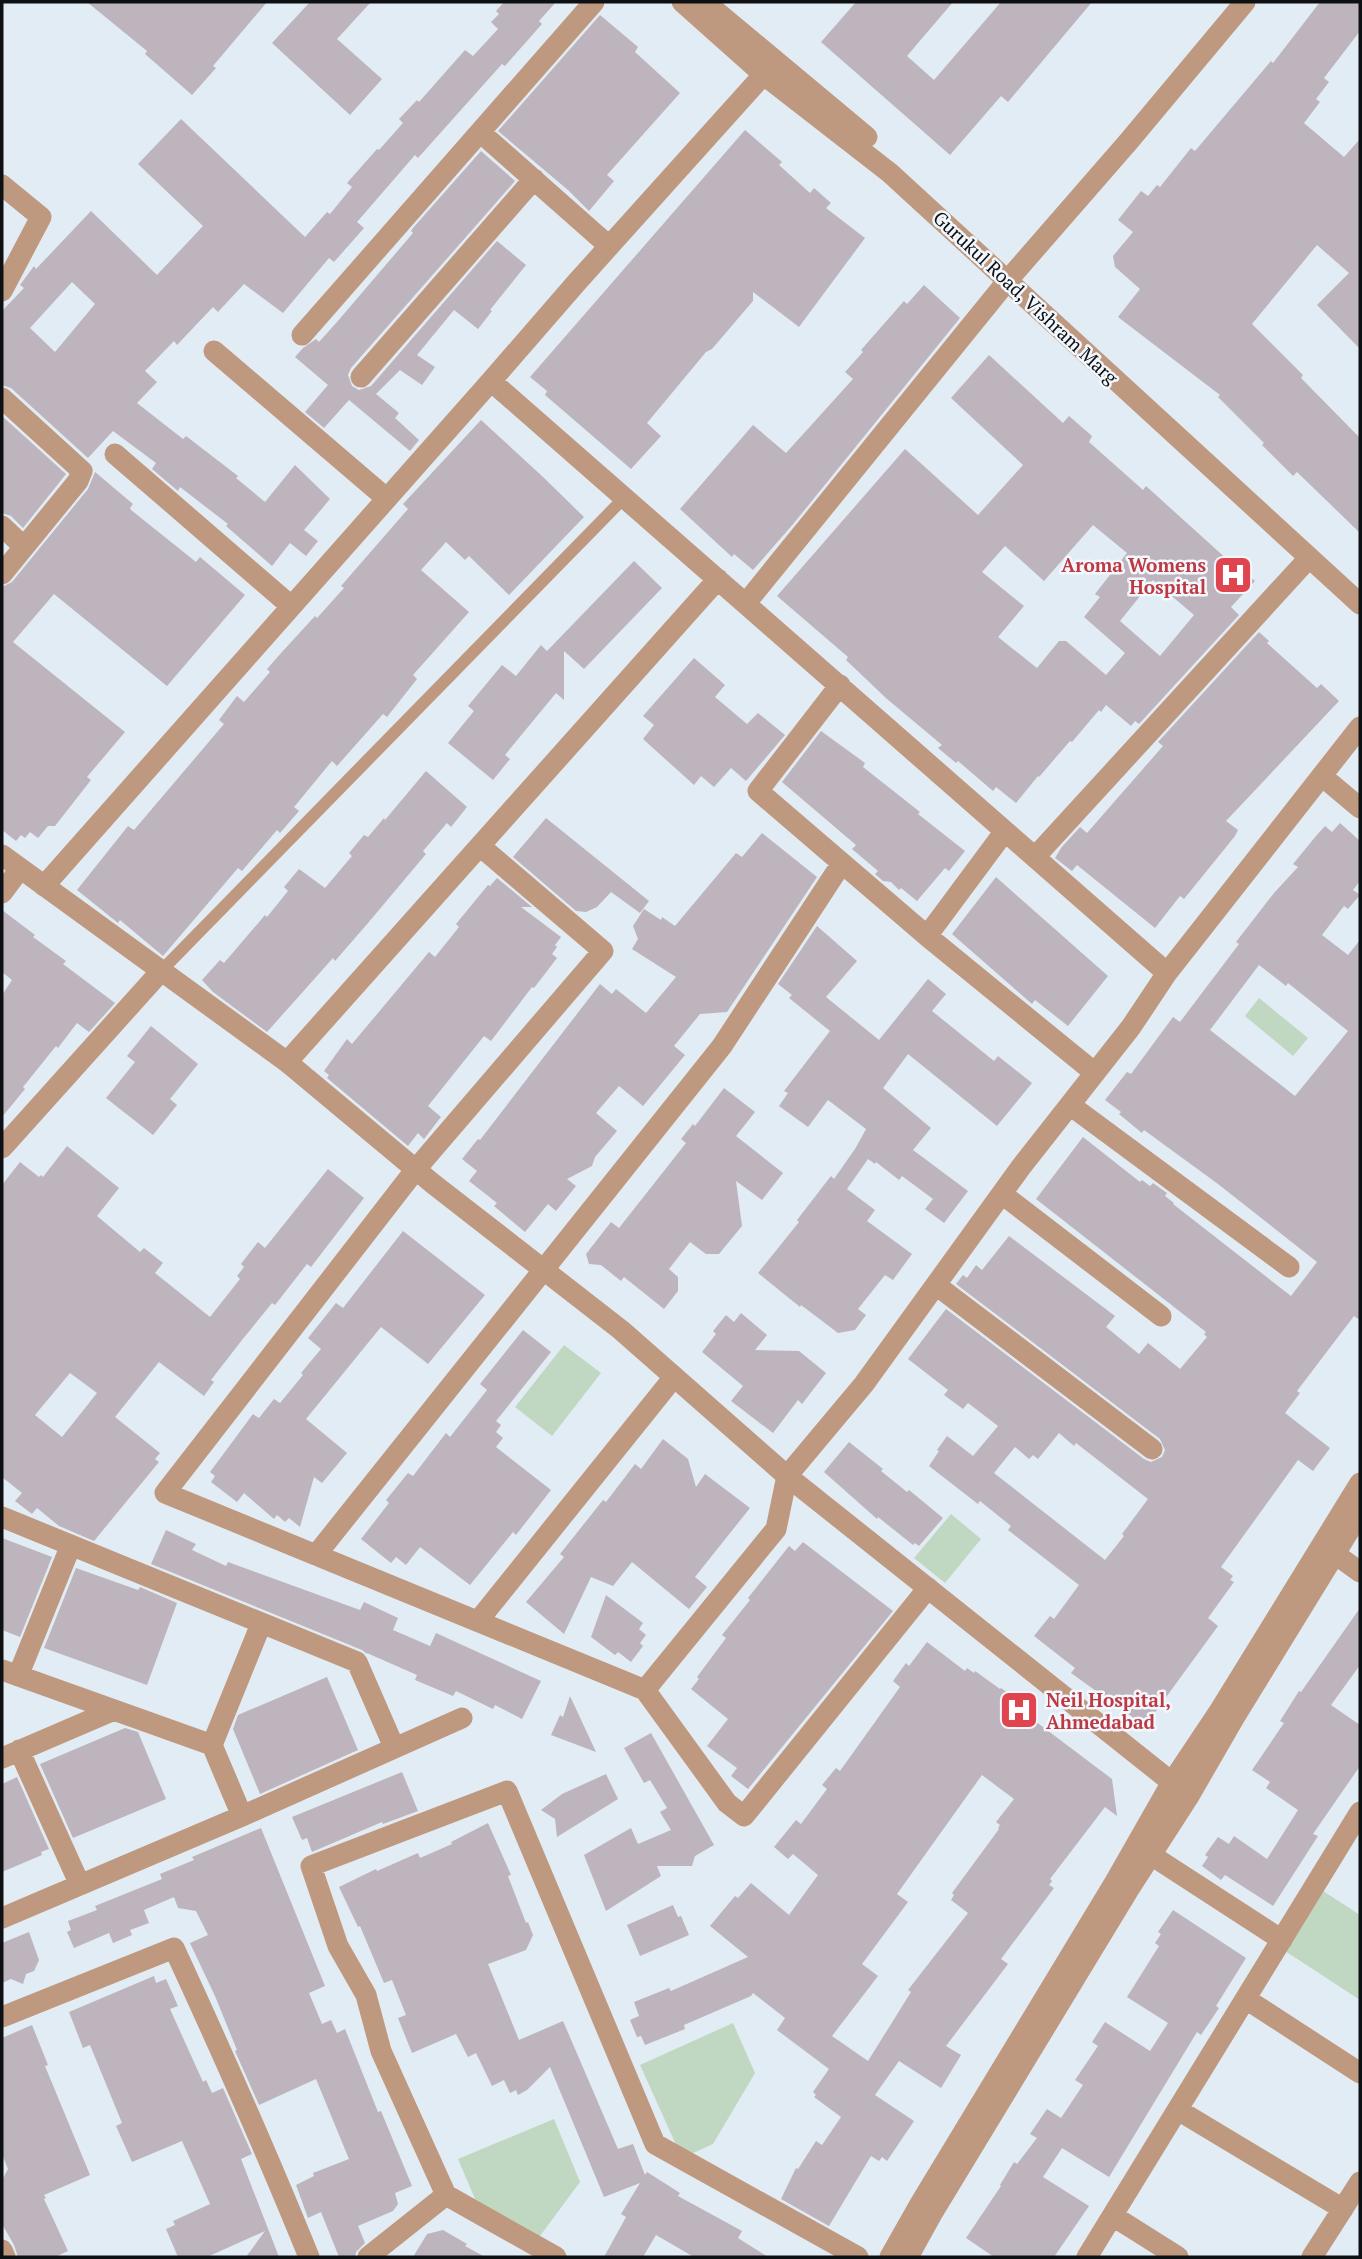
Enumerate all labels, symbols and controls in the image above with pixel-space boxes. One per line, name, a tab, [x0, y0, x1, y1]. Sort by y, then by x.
street label: Gurukul Road, Vishram Marg	[928, 205, 1124, 390]
place label: Aroma Womens Hospital	[1061, 552, 1206, 599]
hospital icon: Aroma Womens Hospital	[1212, 554, 1254, 596]
place label: Neil Hospital, Ahmedabad	[1046, 1687, 1171, 1734]
hospital icon: Neil Hospital, Ahmedabad	[998, 1689, 1040, 1731]

